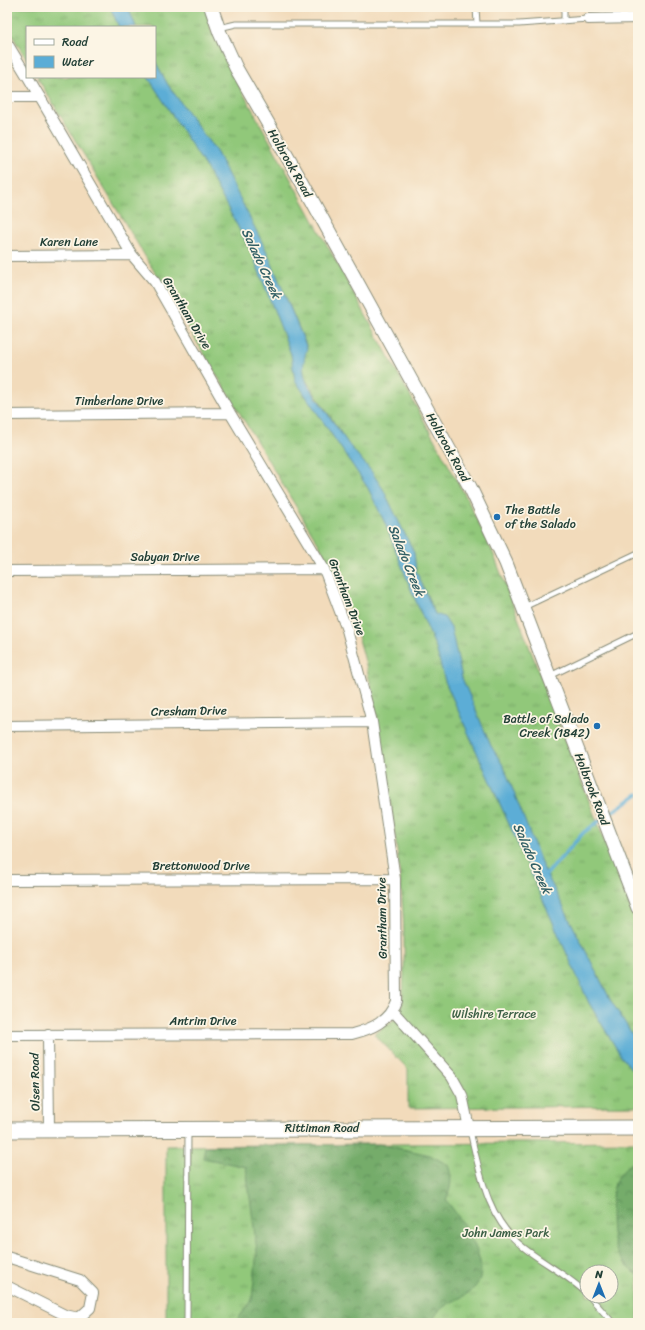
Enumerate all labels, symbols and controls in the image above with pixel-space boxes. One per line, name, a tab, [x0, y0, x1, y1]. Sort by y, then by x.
legend	[26, 26, 156, 78]
text: Road	[62, 31, 89, 53]
text: Water	[62, 51, 95, 73]
street label: Holbrook Road	[261, 124, 319, 202]
water label: Salado Creek	[235, 224, 289, 304]
street label: Karen Lane	[40, 231, 98, 253]
street label: Grantham Drive	[157, 272, 217, 354]
street label: Timberlane Drive	[75, 390, 164, 412]
street label: Holbrook Road	[420, 408, 477, 486]
place label: The Battle of the Salado	[505, 499, 576, 535]
marker: The Battle of the Salado	[492, 512, 502, 522]
water label: Salado Creek	[382, 521, 432, 601]
street label: Sabyan Drive	[130, 546, 200, 568]
street label: Grantham Drive	[322, 555, 372, 639]
street label: Cresham Drive	[151, 699, 227, 723]
place label: Battle of Salado Creek (1842)	[503, 708, 590, 744]
marker: Battle of Salado Creek (1842)	[592, 721, 602, 731]
street label: Holbrook Road	[568, 749, 616, 829]
water label: Salado Creek	[507, 819, 559, 899]
street label: Brettonwood Drive	[152, 855, 250, 877]
street label: Grantham Drive	[370, 877, 394, 959]
park label: Wilshire Terrace	[452, 1003, 536, 1025]
street label: Antrim Drive	[169, 1010, 237, 1032]
street label: Olsen Road	[23, 1051, 47, 1111]
street label: Rittiman Road	[285, 1117, 360, 1139]
park label: John James Park	[461, 1222, 550, 1244]
north arrow	[579, 1264, 619, 1304]
text: N	[594, 1265, 603, 1284]

